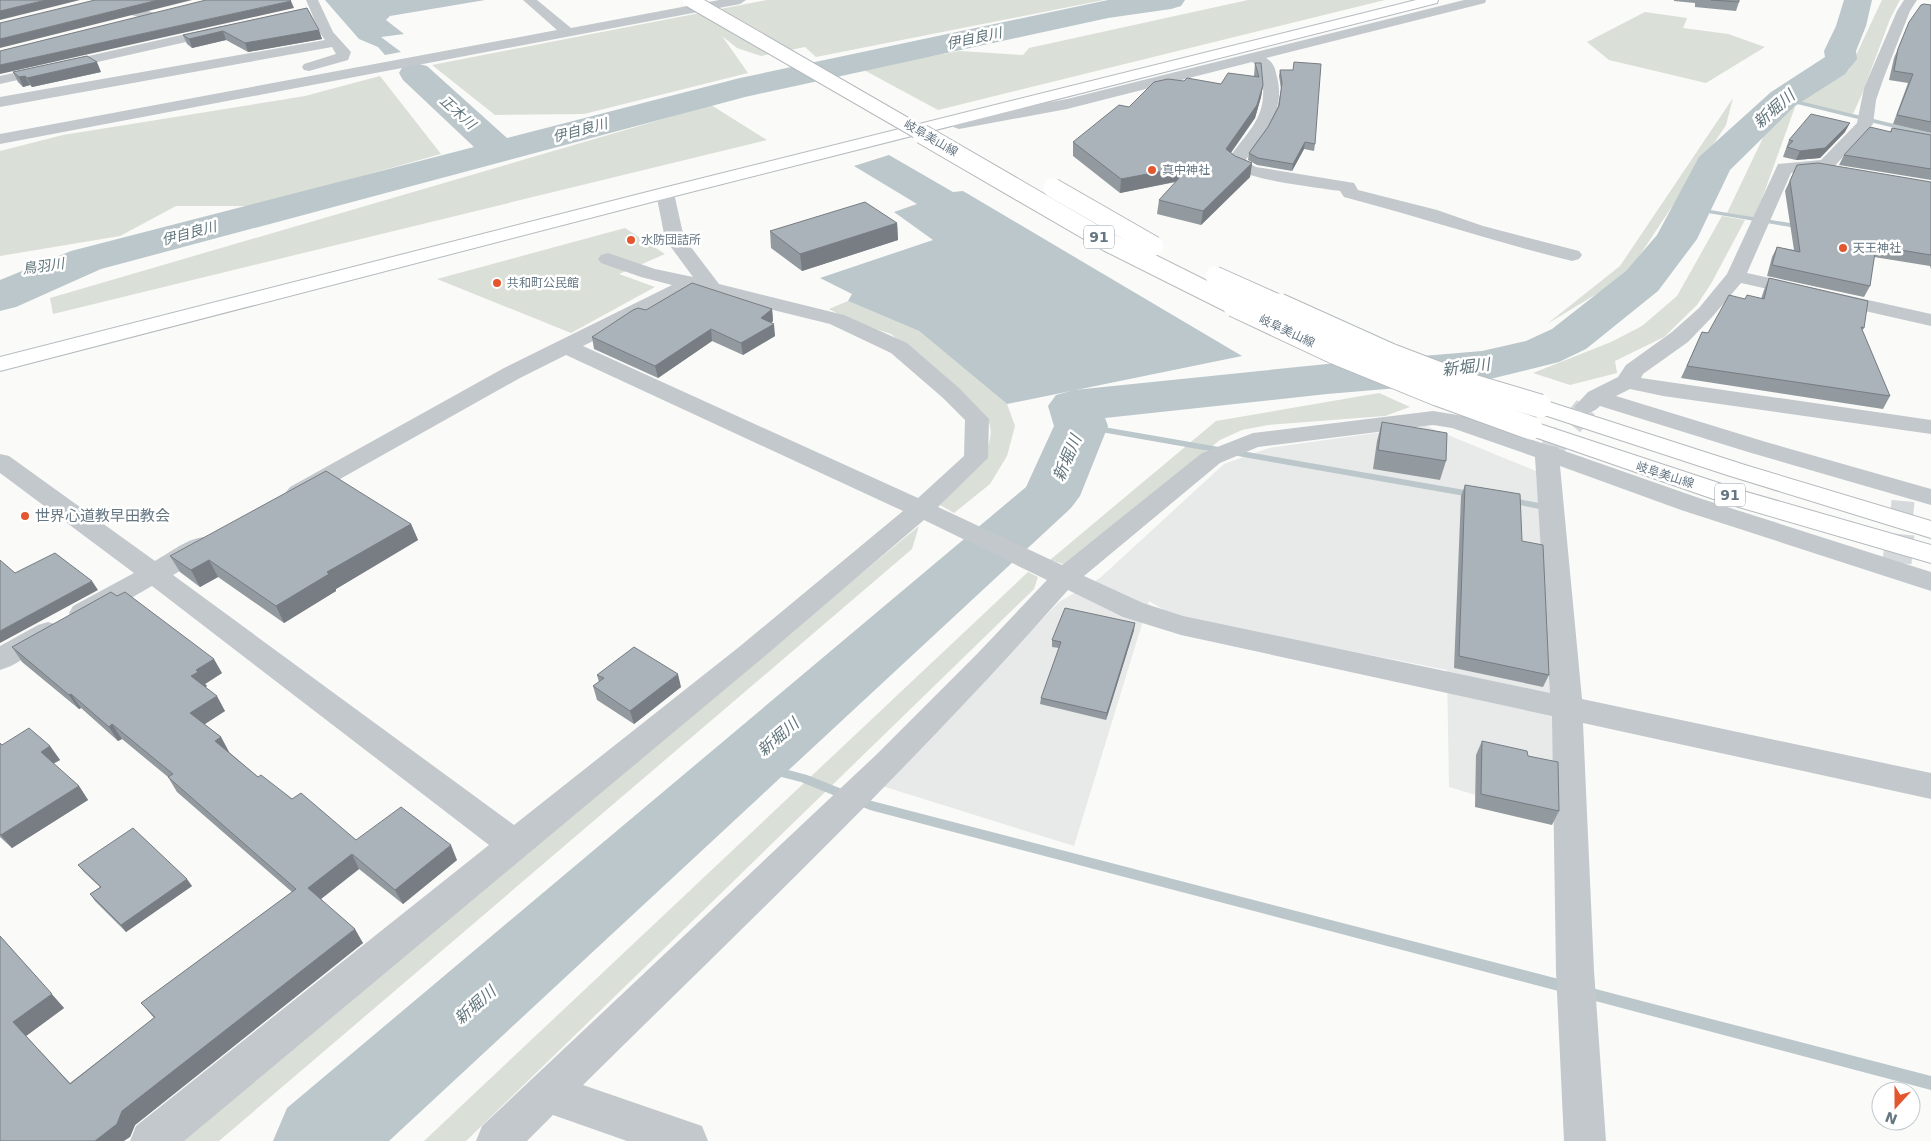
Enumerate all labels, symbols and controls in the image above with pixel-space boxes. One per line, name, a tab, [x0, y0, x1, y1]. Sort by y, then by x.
water label: 伊自良川	[945, 24, 1005, 52]
water label: 新堀川	[1750, 85, 1800, 132]
water label: 正木川	[437, 92, 480, 133]
water label: 伊自良川	[551, 115, 611, 145]
street label: 岐阜美山線	[902, 117, 960, 159]
place label: 真中神社	[1162, 163, 1210, 177]
marker: 真中神社	[1146, 164, 1158, 176]
water label: 伊自良川	[160, 218, 220, 248]
road number: 91	[1084, 226, 1114, 248]
place label: 水防団詰所	[641, 233, 701, 247]
marker: 水防団詰所	[625, 234, 637, 246]
place label: 天王神社	[1853, 241, 1901, 255]
marker: 天王神社	[1837, 242, 1849, 254]
water label: 鳥羽川	[21, 255, 67, 277]
place label: 共和町公民館	[507, 276, 579, 290]
marker: 共和町公民館	[491, 277, 503, 289]
street label: 岐阜美山線	[1257, 312, 1317, 350]
water label: 新堀川	[1441, 354, 1493, 379]
water label: 新堀川	[1049, 430, 1086, 484]
street label: 岐阜美山線	[1634, 459, 1696, 491]
road number: 91	[1715, 484, 1745, 506]
place label: 世界心道教早田教会	[35, 507, 170, 525]
marker: 世界心道教早田教会	[19, 510, 31, 522]
water label: 新堀川	[754, 713, 804, 760]
water label: 新堀川	[451, 981, 501, 1028]
north arrow	[1871, 1081, 1921, 1131]
text: N	[1883, 1109, 1900, 1128]

